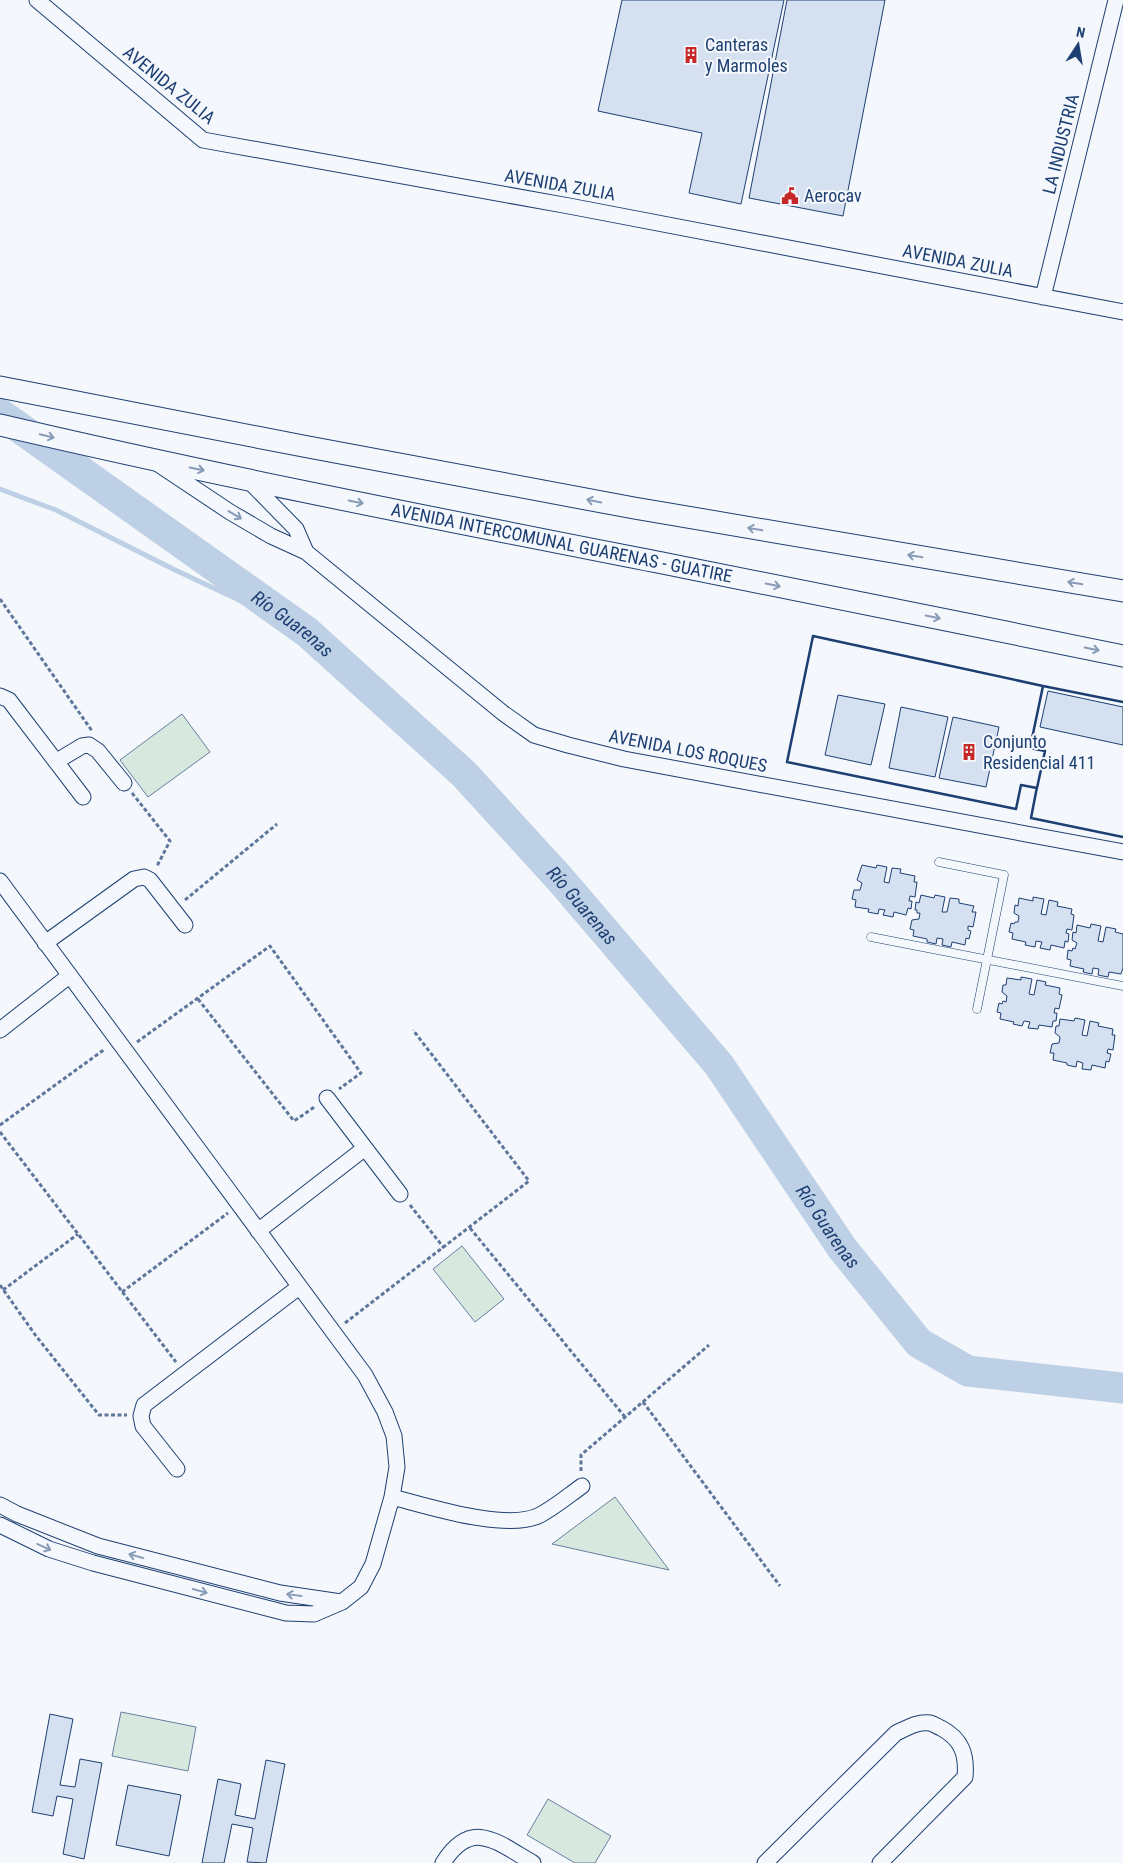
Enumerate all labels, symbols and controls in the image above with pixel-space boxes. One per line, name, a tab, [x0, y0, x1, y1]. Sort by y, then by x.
north arrow	[1053, 20, 1103, 70]
text: N	[1075, 24, 1087, 41]
place label: Canteras y Marmoles	[705, 34, 788, 76]
street label: AVENIDA ZULIA	[119, 41, 220, 128]
building icon: Canteras y Marmoles	[681, 45, 701, 65]
street label: LA INDUSTRIA	[1038, 91, 1083, 196]
street label: AVENIDA ZULIA	[503, 164, 618, 205]
place label: Aerocav	[804, 185, 862, 206]
public building icon: Aerocav	[780, 186, 800, 206]
street label: AVENIDA ZULIA	[901, 240, 1016, 282]
one-way arrow	[39, 432, 55, 441]
one-way arrow	[189, 464, 205, 474]
one-way arrow	[587, 495, 603, 505]
one-way arrow	[348, 498, 364, 508]
street label: AVENIDA INTERCOMUNAL GUARENAS - GUATIRE	[390, 499, 734, 587]
one-way arrow	[228, 510, 242, 520]
one-way arrow	[747, 523, 763, 533]
one-way arrow	[907, 550, 923, 560]
one-way arrow	[1067, 578, 1083, 588]
one-way arrow	[765, 580, 781, 590]
water label: Río Guarenas	[247, 585, 338, 662]
one-way arrow	[924, 612, 940, 622]
one-way arrow	[1083, 645, 1099, 654]
street label: AVENIDA LOS ROQUES	[607, 725, 769, 776]
place label: Conjunto Residencial 411	[983, 731, 1095, 773]
building icon: Conjunto Residencial 411	[959, 742, 979, 762]
water label: Río Guarenas	[542, 861, 622, 950]
water label: Río Guarenas	[791, 1180, 865, 1273]
one-way arrow	[36, 1542, 51, 1552]
one-way arrow	[129, 1551, 145, 1560]
one-way arrow	[192, 1587, 208, 1596]
one-way arrow	[286, 1590, 302, 1600]

